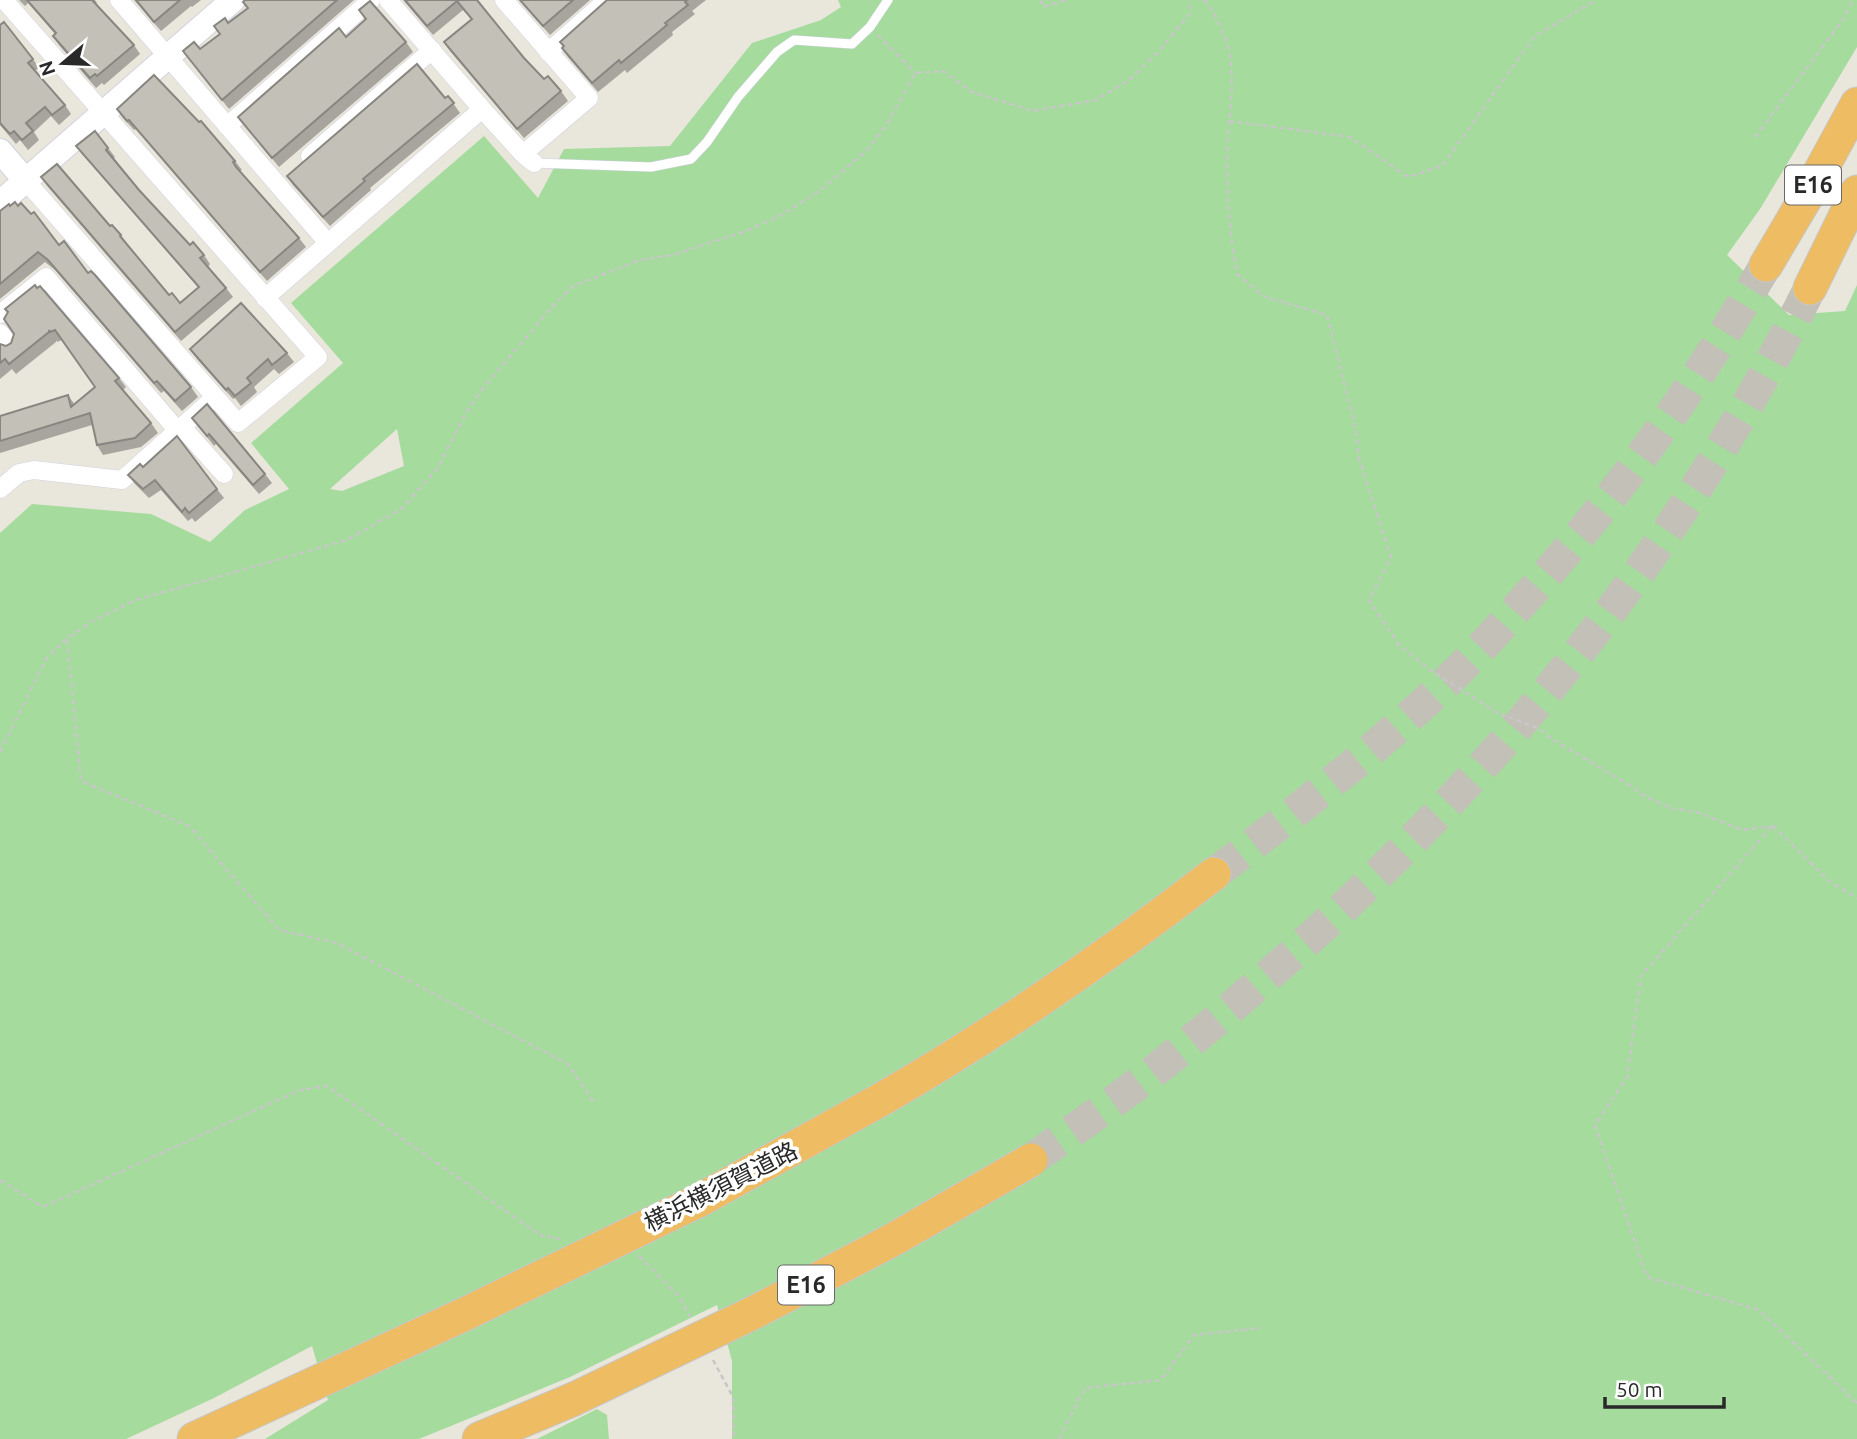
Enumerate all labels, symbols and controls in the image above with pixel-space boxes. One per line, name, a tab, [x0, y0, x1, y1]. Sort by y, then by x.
north arrow	[28, 28, 98, 98]
text: N	[34, 58, 60, 79]
road number: E16	[1785, 166, 1841, 204]
street label: 横浜横須賀道路	[640, 1136, 802, 1237]
road number: E16	[778, 1266, 834, 1304]
scale bar	[1605, 1366, 1724, 1410]
text: 50 m	[1616, 1377, 1663, 1401]

